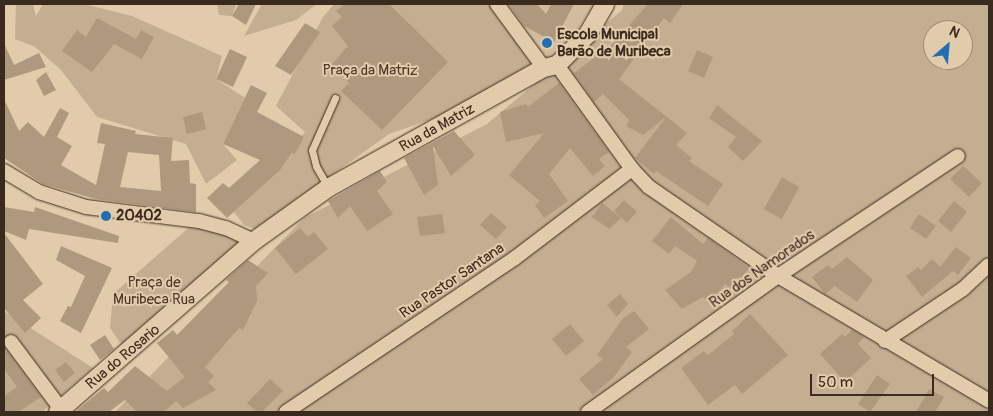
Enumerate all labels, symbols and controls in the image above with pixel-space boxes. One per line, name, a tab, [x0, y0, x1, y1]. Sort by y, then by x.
north arrow	[923, 20, 973, 70]
text: N	[947, 22, 963, 42]
place label: Escola Municipal Barão de Muribeca	[557, 25, 671, 60]
marker: Escola Municipal Barão de Muribeca	[541, 37, 553, 49]
park label: Praça da Matriz	[322, 62, 418, 80]
street label: Rua da Matriz	[396, 100, 478, 156]
place label: 20402	[116, 207, 162, 225]
marker: 20402	[100, 210, 112, 222]
street label: Rua dos Namorados	[706, 226, 818, 312]
street label: Rua Pastor Santana	[396, 239, 508, 323]
park label: Praça de Muribeca Rua	[113, 273, 195, 308]
street label: Rua do Rosario	[82, 321, 164, 393]
scale bar	[813, 364, 937, 396]
text: 50 m	[818, 373, 853, 392]

